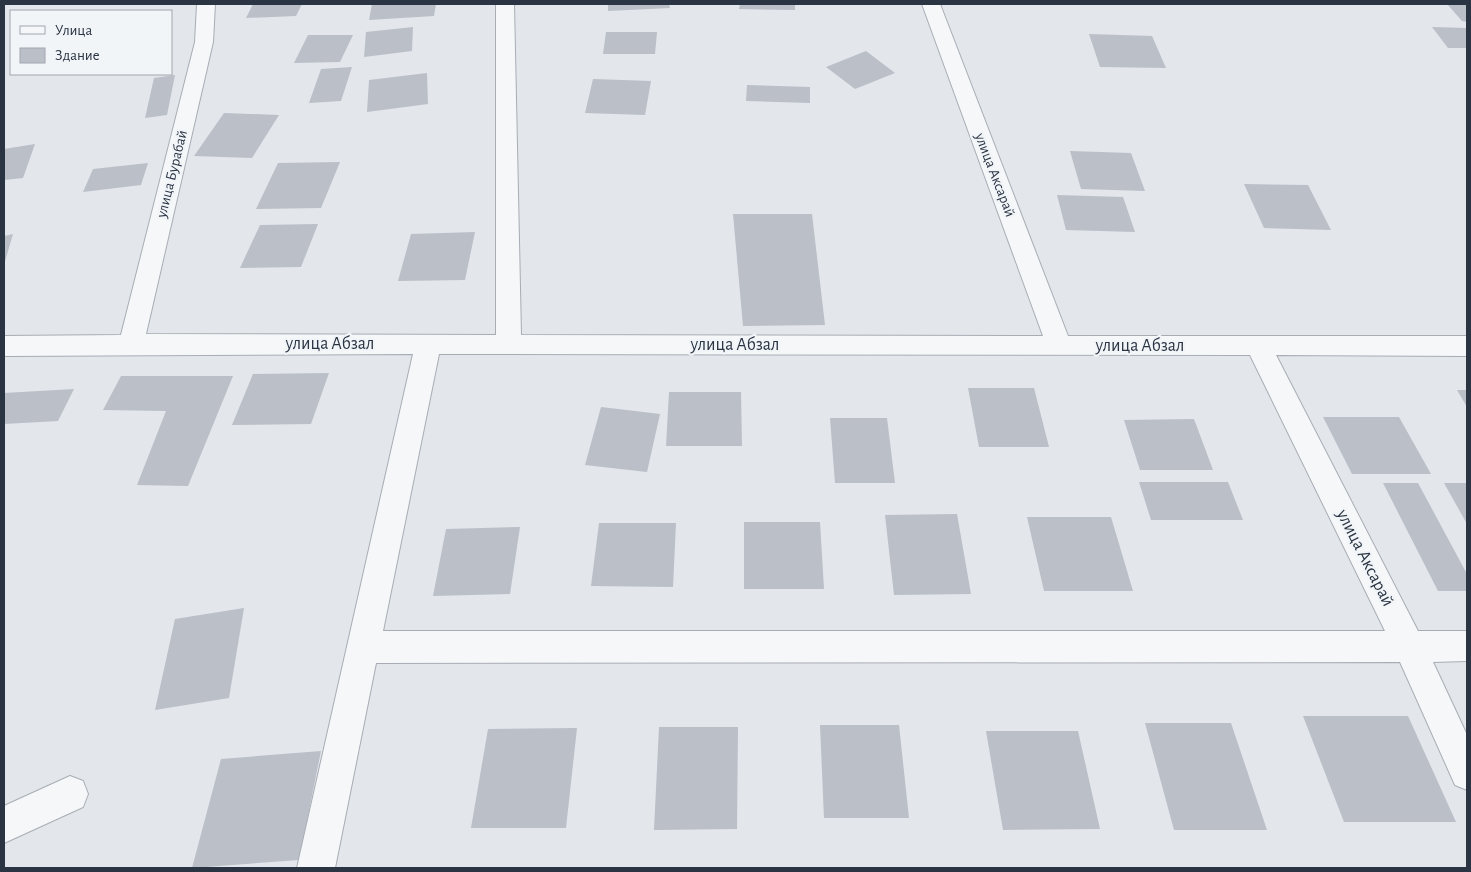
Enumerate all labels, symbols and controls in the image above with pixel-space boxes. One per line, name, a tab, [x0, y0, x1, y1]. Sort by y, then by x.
legend	[10, 10, 172, 75]
text: Улица	[55, 23, 92, 38]
text: Здание	[55, 48, 100, 63]
street label: улица Бурабай	[154, 129, 190, 220]
street label: улица Аксарай	[972, 130, 1018, 219]
street label: улица Абзал	[285, 334, 374, 353]
street label: улица Абзал	[690, 335, 779, 354]
street label: улица Абзал	[1095, 336, 1184, 355]
street label: улица Аксарай	[1332, 506, 1397, 609]

